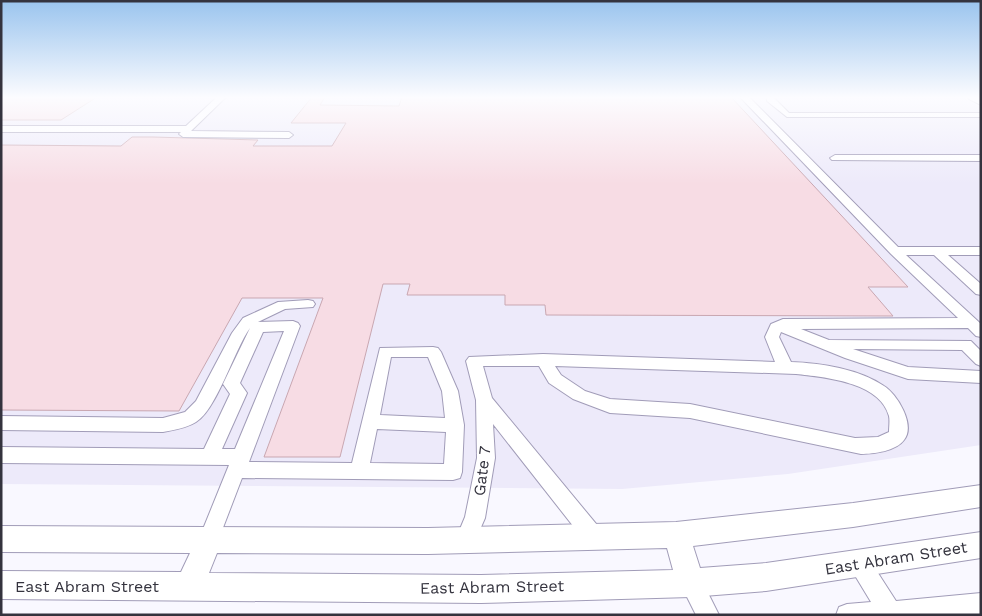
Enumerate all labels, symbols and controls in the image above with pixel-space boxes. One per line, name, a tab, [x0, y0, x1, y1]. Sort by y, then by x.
street label: Gate 7	[470, 445, 494, 497]
street label: East Abram Street	[823, 537, 969, 579]
street label: East Abram Street	[420, 576, 564, 598]
street label: East Abram Street	[15, 577, 159, 596]

